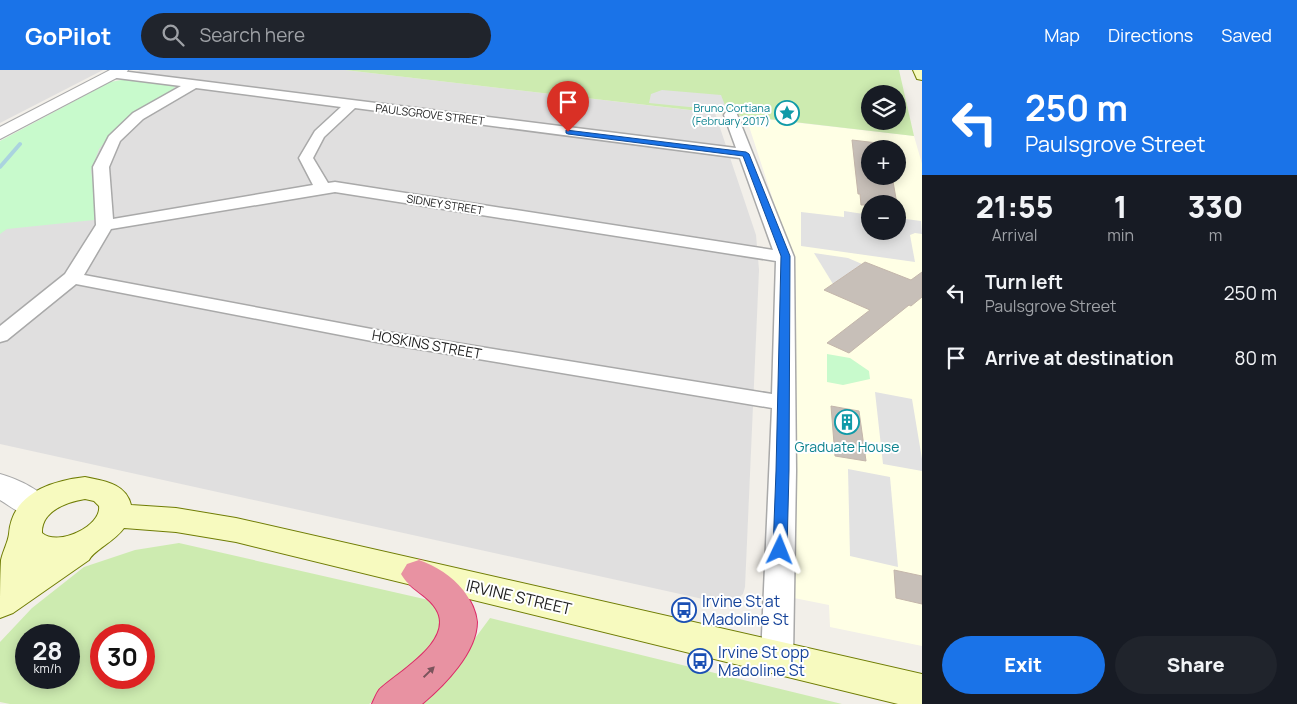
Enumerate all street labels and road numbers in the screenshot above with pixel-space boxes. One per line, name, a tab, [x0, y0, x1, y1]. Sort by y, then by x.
street label: PAULSGROVE STREET	[375, 100, 486, 128]
street label: SIDNEY STREET	[405, 191, 485, 218]
street label: HOSKINS STREET	[371, 325, 484, 363]
street label: IRVINE STREET	[464, 574, 574, 620]

